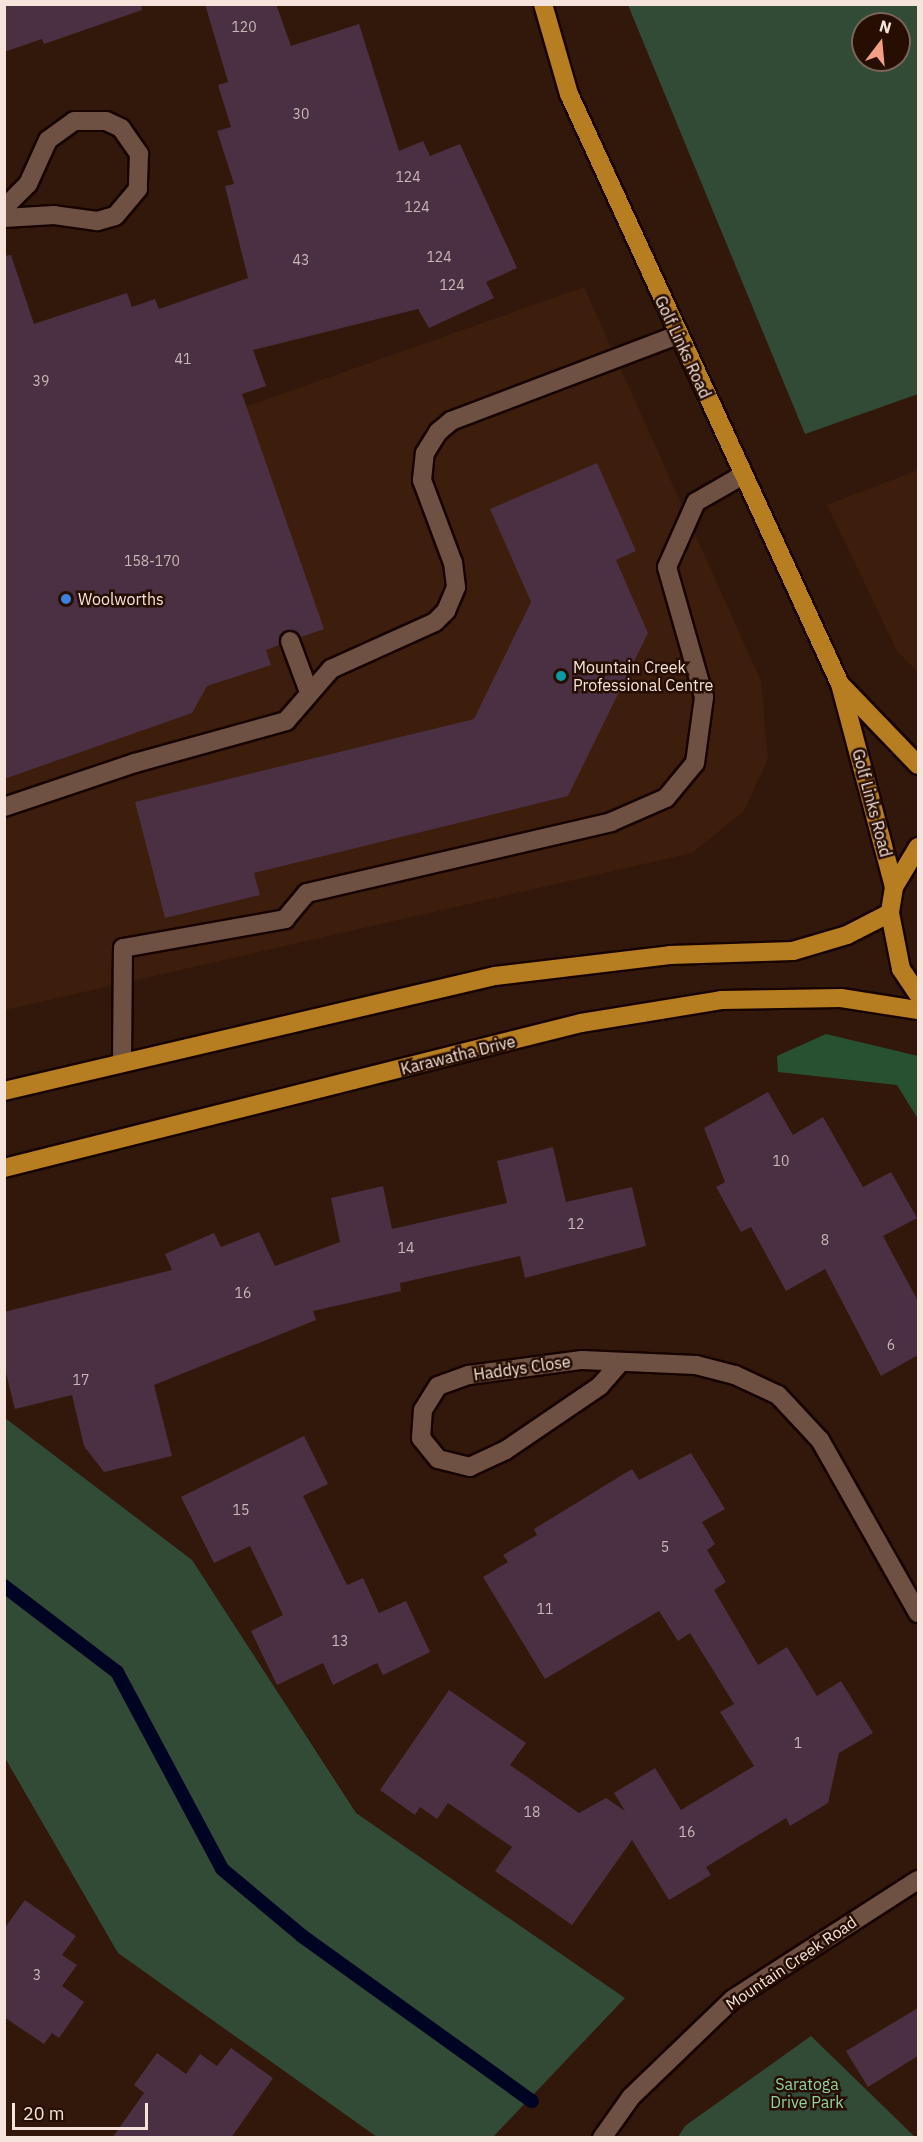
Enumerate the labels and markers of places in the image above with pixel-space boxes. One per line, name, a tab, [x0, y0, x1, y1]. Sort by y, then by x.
place label: Woolworths	[78, 589, 164, 609]
marker: Woolworths	[59, 592, 73, 606]
place label: Mountain Creek Professional Centre	[573, 657, 713, 695]
marker: Mountain Creek Professional Centre	[554, 669, 568, 683]

